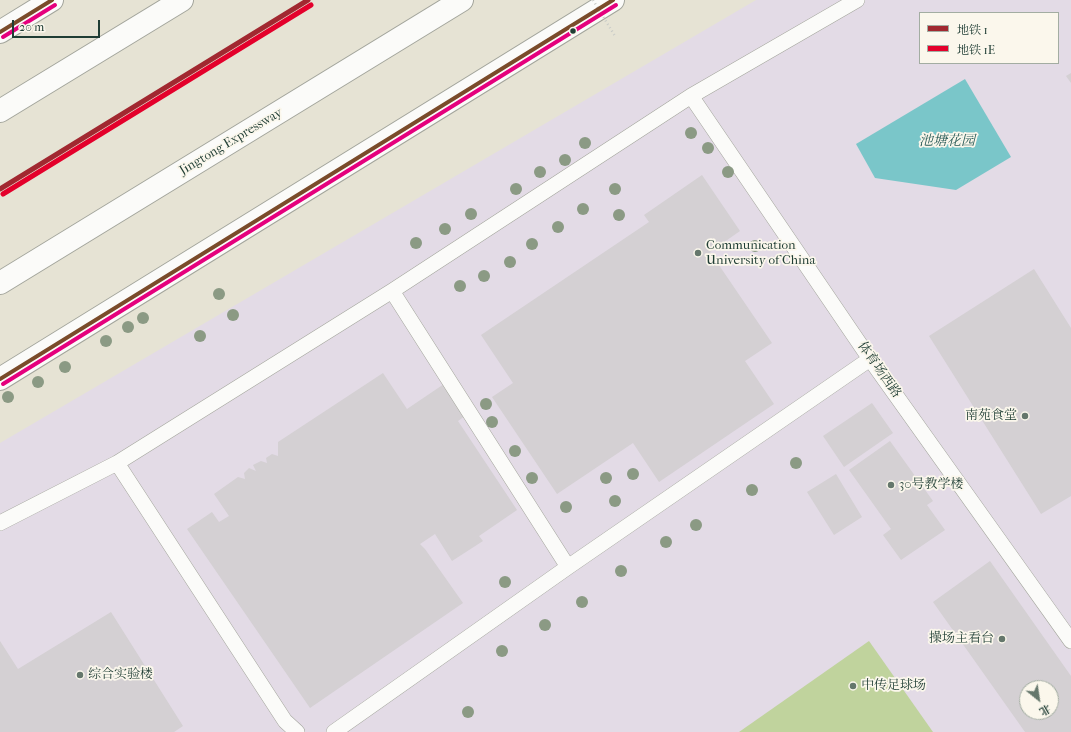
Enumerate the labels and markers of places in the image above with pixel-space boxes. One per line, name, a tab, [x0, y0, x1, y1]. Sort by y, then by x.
unlabelled marker	[568, 26, 578, 36]
place label: Communication University of China	[706, 238, 815, 269]
marker: Communication University of China	[693, 248, 703, 258]
place label: 南苑食堂	[965, 408, 1017, 424]
marker: 南苑食堂	[1020, 411, 1030, 421]
place label: 30号教学楼	[899, 477, 964, 493]
marker: 30号教学楼	[886, 480, 896, 490]
place label: 操场主看台	[929, 631, 994, 647]
marker: 操场主看台	[997, 634, 1007, 644]
place label: 综合实验楼	[88, 667, 153, 683]
marker: 综合实验楼	[75, 670, 85, 680]
place label: 中传足球场	[861, 678, 926, 694]
marker: 中传足球场	[848, 681, 858, 691]

